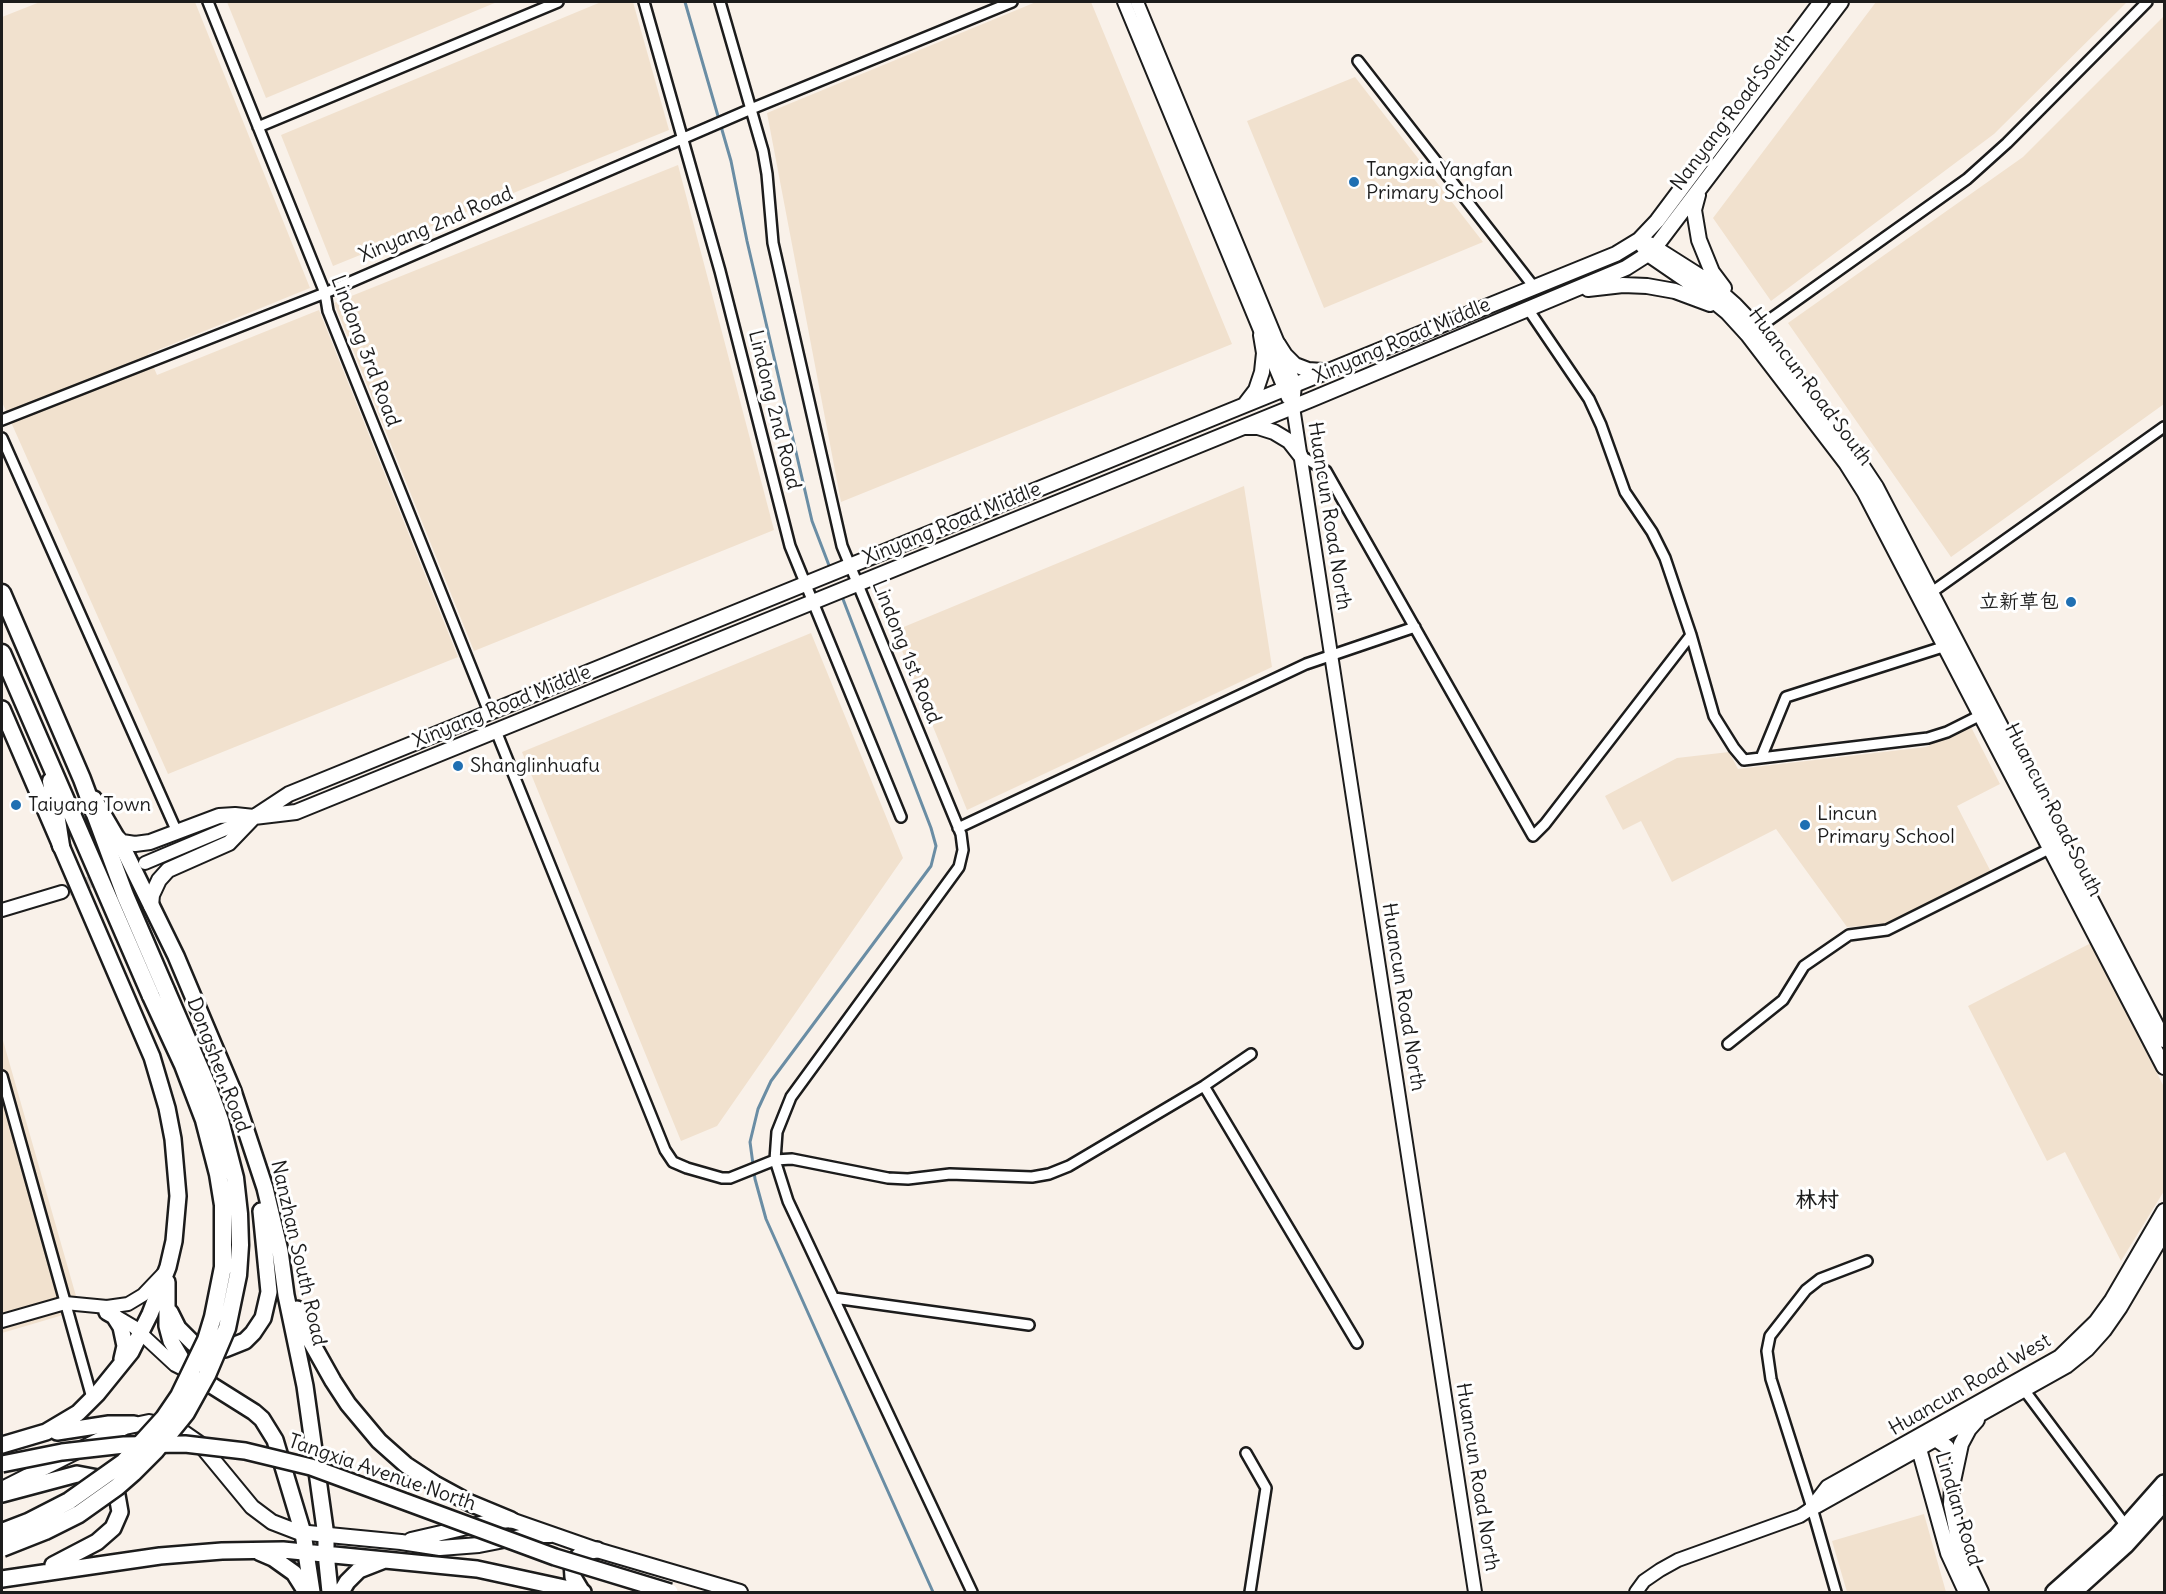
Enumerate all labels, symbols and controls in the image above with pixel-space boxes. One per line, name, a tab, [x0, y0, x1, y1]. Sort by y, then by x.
street label: Nanyang Road South	[1666, 29, 1800, 195]
place label: Tangxia Yangfan Primary School	[1366, 158, 1513, 205]
marker: Tangxia Yangfan Primary School	[1347, 175, 1361, 189]
street label: Xinyang 2nd Road	[356, 182, 516, 268]
street label: Lindong 3rd Road	[325, 272, 405, 430]
street label: Xinyang Road Middle	[1310, 293, 1494, 389]
street label: Huancun Road South	[1743, 303, 1877, 471]
street label: Lindong 2nd Road	[743, 328, 805, 492]
street label: Huancun Road North	[1302, 420, 1356, 612]
street label: Xinyang Road Middle	[860, 477, 1044, 571]
street label: Lindong 1st Road	[866, 577, 946, 727]
place label: 立新草包	[1979, 590, 2059, 614]
marker: 立新草包	[2064, 595, 2078, 609]
street label: Xinyang Road Middle	[410, 660, 594, 754]
street label: Huancun Road South	[1999, 719, 2107, 901]
place label: Shanglinhuafu	[470, 754, 600, 778]
marker: Shanglinhuafu	[451, 759, 465, 773]
place label: Taiyang Town	[28, 793, 151, 817]
marker: Taiyang Town	[9, 798, 23, 812]
place label: Lincun Primary School	[1817, 802, 1955, 849]
marker: Lincun Primary School	[1798, 818, 1812, 832]
street label: Huancun Road North	[1376, 901, 1430, 1093]
street label: Dongshen Road	[181, 994, 255, 1136]
street label: Nanzhan South Road	[265, 1158, 331, 1348]
district label: 林村	[1795, 1188, 1839, 1214]
street label: Huancun Road West	[1885, 1329, 2055, 1441]
street label: Huancun Road North	[1450, 1381, 1504, 1573]
street label: Tangxia Avenue North	[285, 1430, 479, 1516]
street label: Lindian Road	[1929, 1449, 1987, 1569]

